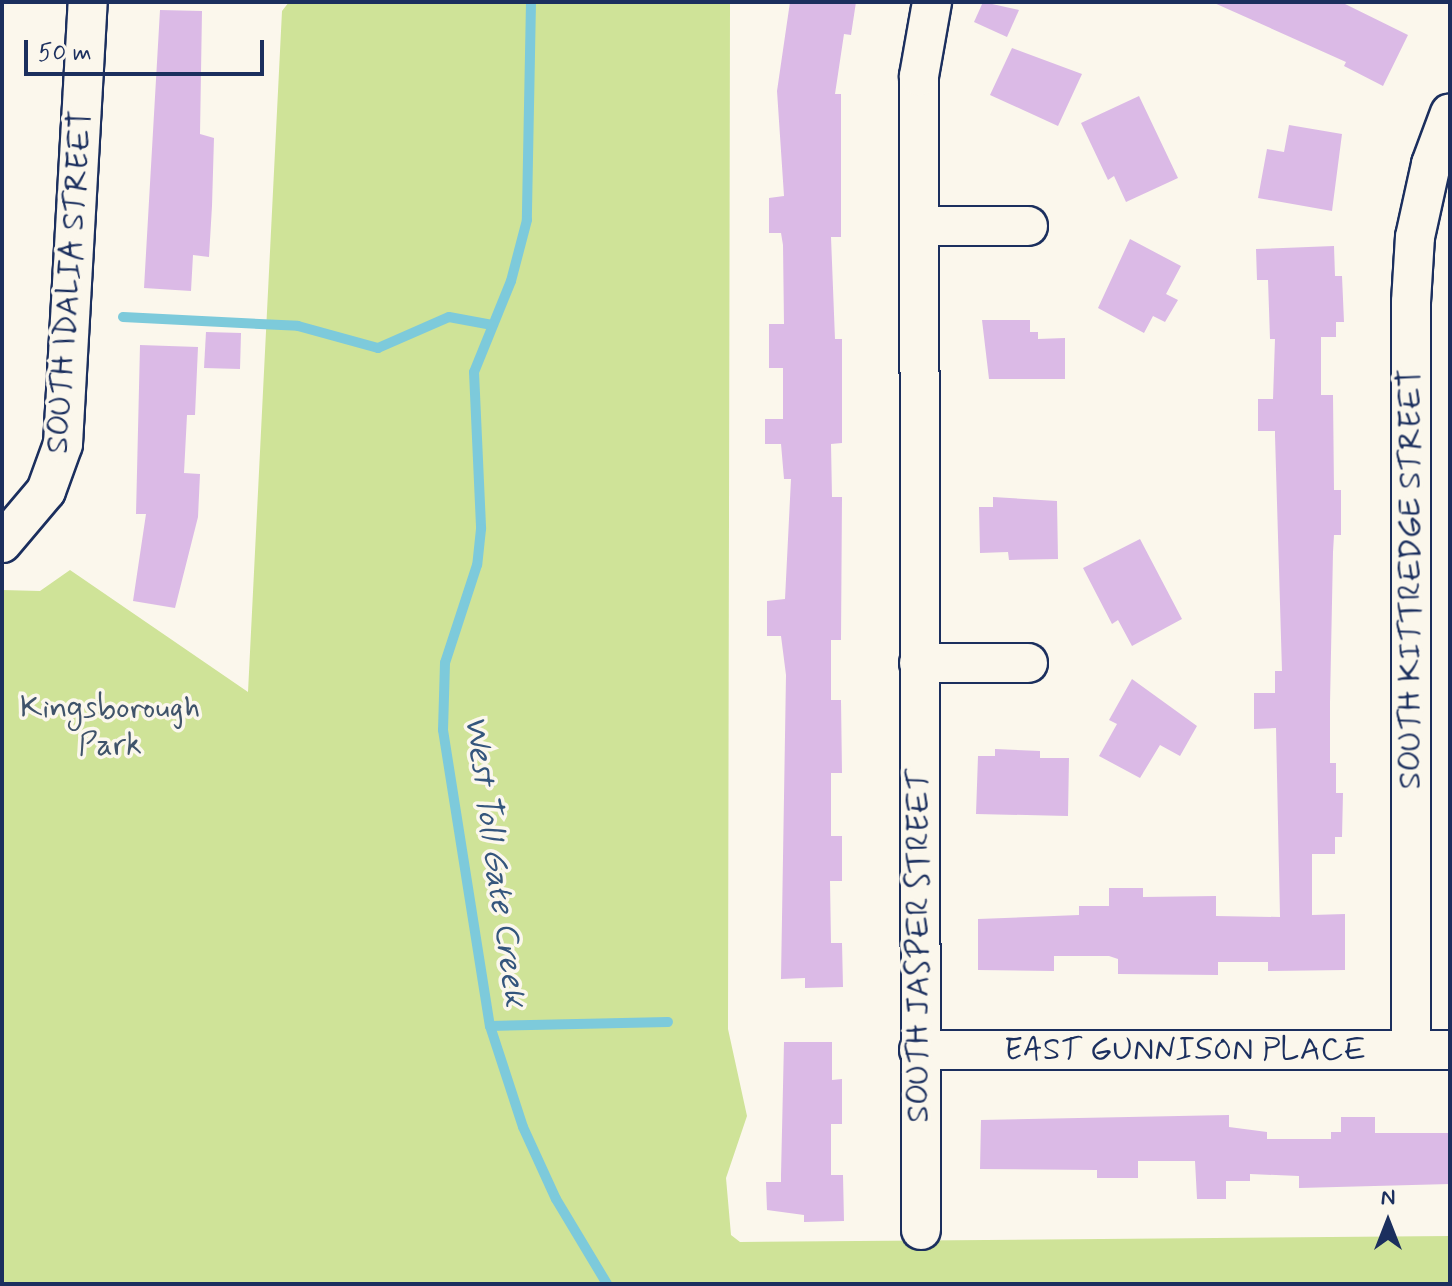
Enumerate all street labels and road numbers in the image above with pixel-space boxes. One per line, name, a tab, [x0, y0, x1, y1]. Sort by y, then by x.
street label: SOUTH IDALIA STREET	[39, 110, 101, 454]
street label: SOUTH KITTREDGE STREET	[1392, 369, 1430, 789]
street label: SOUTH JASPER STREET	[900, 769, 938, 1123]
street label: EAST GUNNISON PLACE	[1006, 1031, 1364, 1069]

